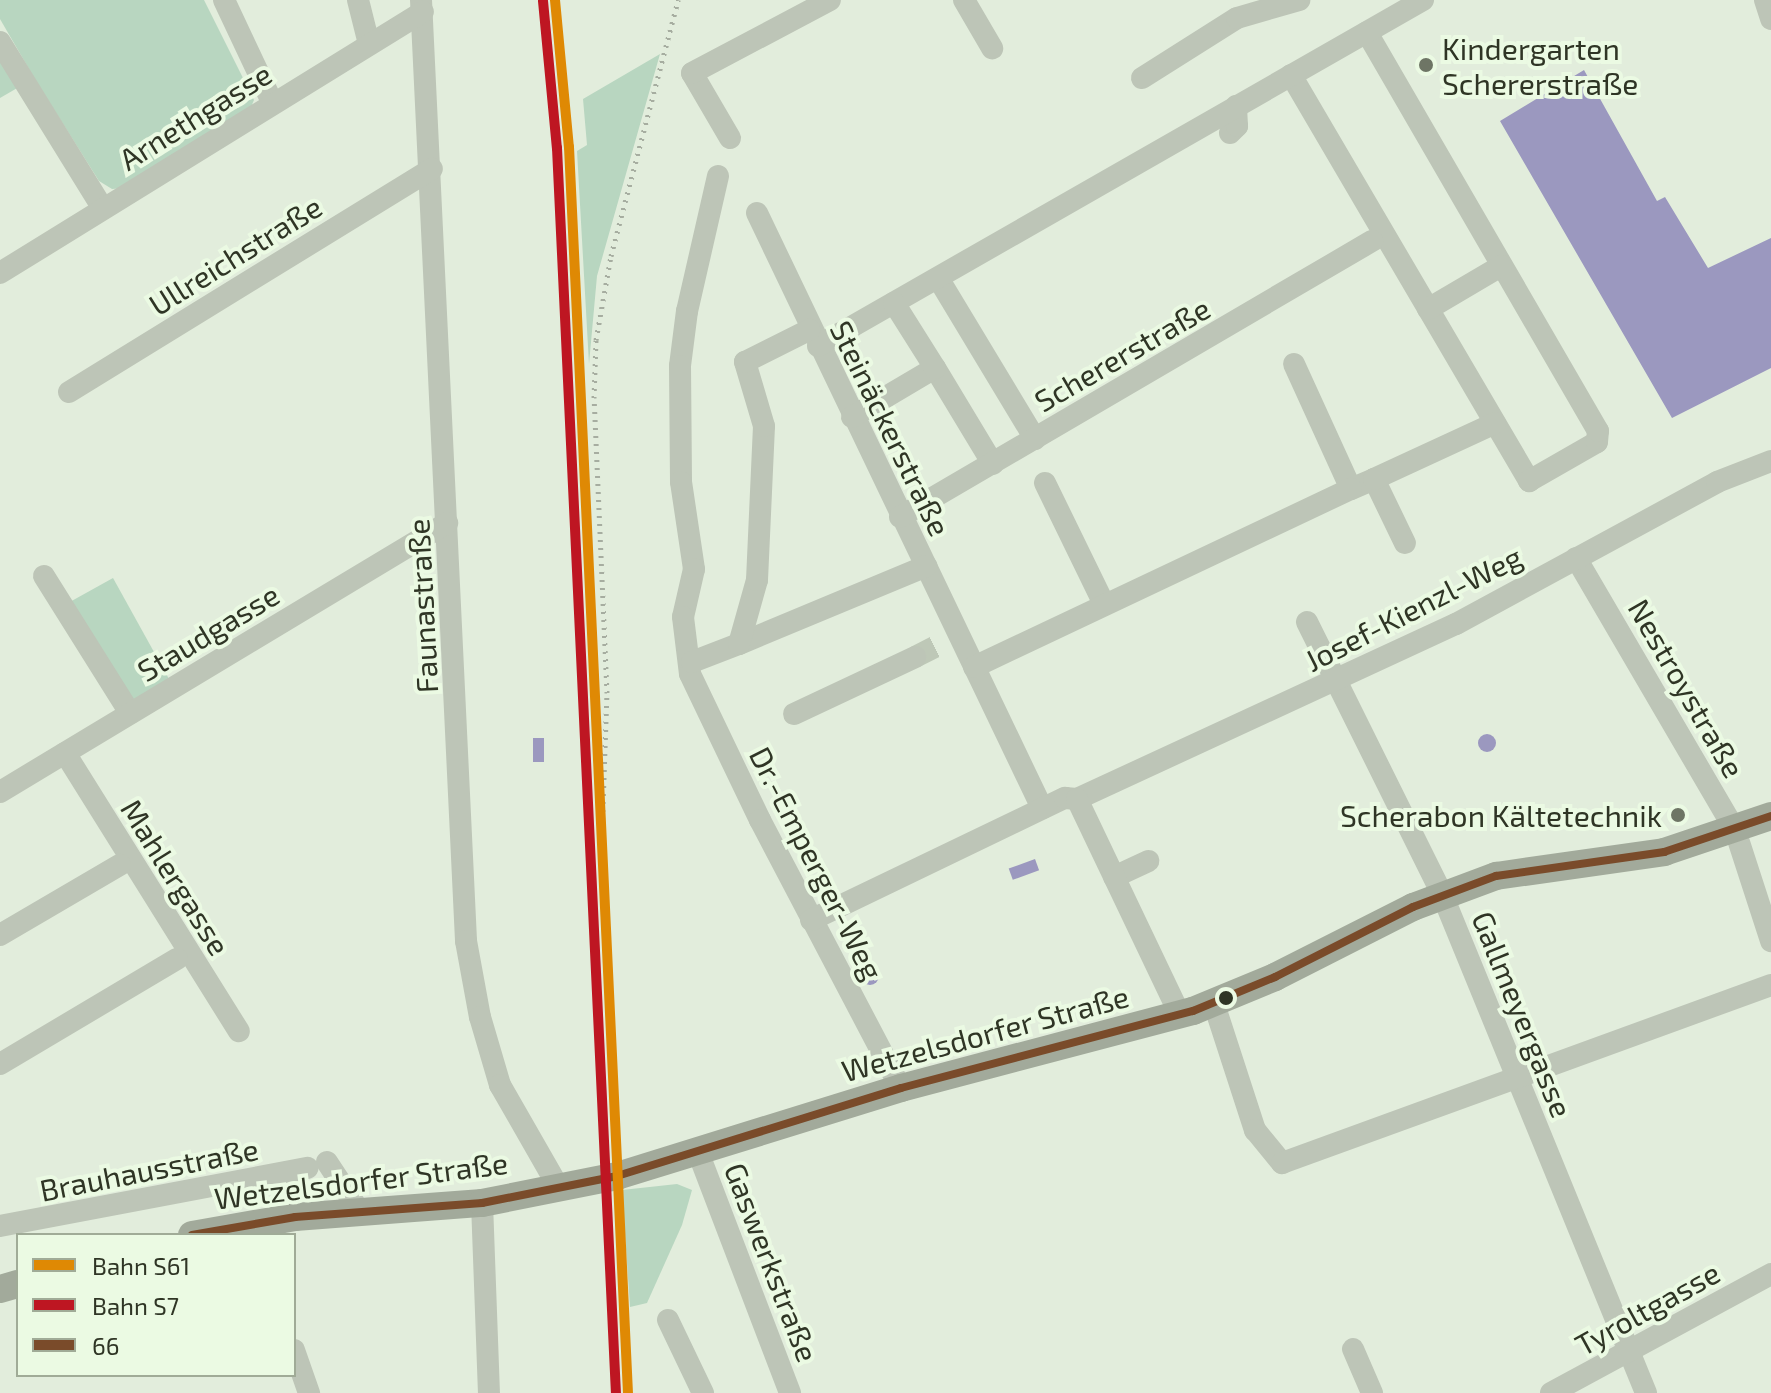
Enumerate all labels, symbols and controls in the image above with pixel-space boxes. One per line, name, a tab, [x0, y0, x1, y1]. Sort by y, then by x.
place label: Kindergarten Schererstraße	[1442, 30, 1638, 100]
street label: Arnethgasse	[112, 55, 278, 177]
marker: Kindergarten Schererstraße	[1417, 56, 1435, 74]
street label: Ullreichstraße	[142, 188, 328, 322]
street label: Schererstraße	[1028, 289, 1216, 419]
street label: Steinäckerstraße	[823, 315, 959, 541]
street label: Faunastraße	[399, 518, 445, 694]
street label: Josef-Kienzl-Weg	[1298, 538, 1528, 678]
street label: Staudgasse	[131, 576, 285, 688]
street label: Nestroystraße	[1621, 592, 1753, 784]
street label: Dr.-Emperger-Weg	[743, 741, 891, 985]
street label: Mahlergasse	[114, 792, 238, 962]
place label: Scherabon Kältetechnik	[1340, 797, 1662, 833]
marker: Scherabon Kältetechnik	[1669, 806, 1687, 824]
street label: Gallmeyergasse	[1465, 906, 1581, 1122]
street label: Wetzelsdorfer Straße	[837, 977, 1133, 1089]
unlabelled marker	[1218, 990, 1234, 1006]
street label: Brauhausstraße	[37, 1130, 261, 1208]
street label: Wetzelsdorfer Straße	[212, 1144, 510, 1216]
street label: Gaswerkstraße	[718, 1157, 826, 1367]
legend	[16, 1233, 296, 1377]
text: Bahn S61	[92, 1251, 190, 1280]
street label: Tyroltgasse	[1568, 1254, 1726, 1362]
text: Bahn S7	[92, 1291, 179, 1320]
text: 66	[92, 1331, 119, 1360]

